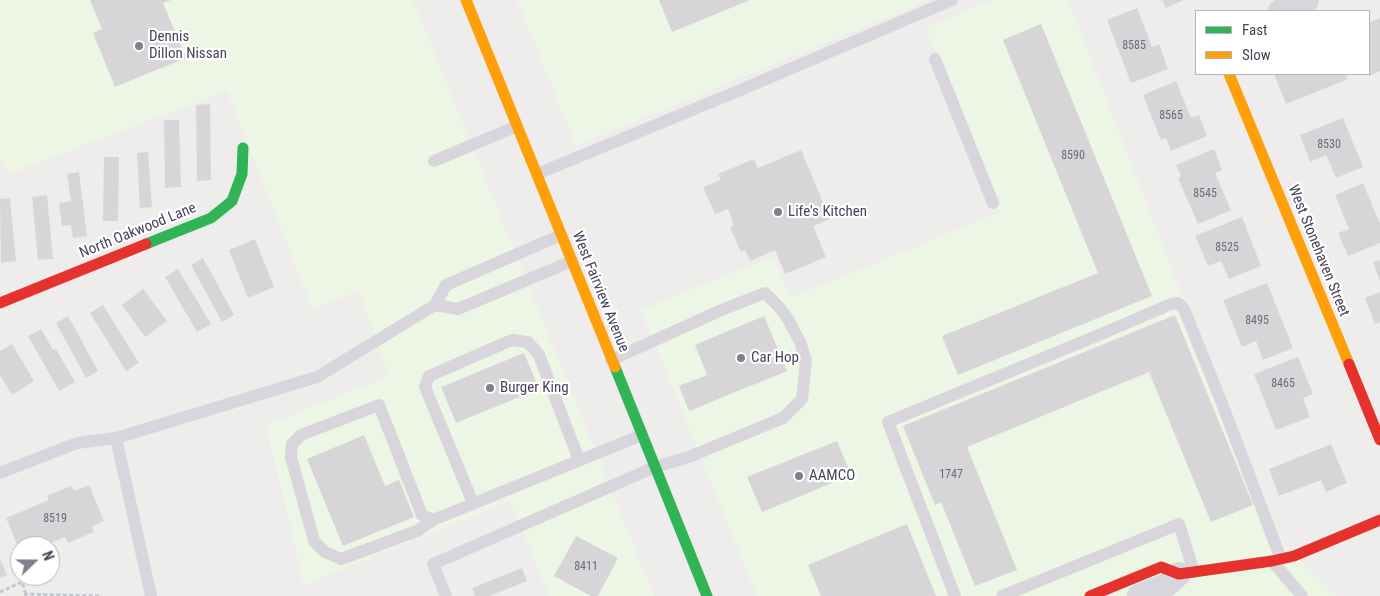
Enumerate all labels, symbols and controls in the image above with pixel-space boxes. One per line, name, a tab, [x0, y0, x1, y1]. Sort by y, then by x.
legend	[1195, 10, 1370, 75]
text: Fast	[1242, 21, 1267, 39]
place label: Dennis Dillon Nissan	[149, 28, 227, 63]
house number: 8585	[1122, 39, 1146, 53]
marker: Dennis Dillon Nissan	[133, 40, 145, 52]
text: Slow	[1242, 46, 1271, 64]
house number: 8565	[1159, 109, 1183, 123]
house number: 8530	[1317, 138, 1341, 152]
house number: 8590	[1061, 149, 1085, 163]
street label: West Stonehaven Street	[1283, 183, 1353, 319]
house number: 8545	[1193, 187, 1217, 201]
street label: North Oakwood Lane	[77, 199, 199, 263]
place label: Life's Kitchen	[788, 203, 867, 221]
marker: Life's Kitchen	[772, 206, 784, 218]
street label: West Fairview Avenue	[568, 229, 632, 355]
house number: 8525	[1215, 241, 1239, 255]
house number: 8495	[1245, 314, 1269, 328]
place label: Car Hop	[751, 349, 799, 367]
marker: Car Hop	[735, 352, 747, 364]
house number: 8465	[1271, 377, 1295, 391]
place label: Burger King	[500, 379, 569, 397]
marker: Burger King	[484, 382, 496, 394]
place label: AAMCO	[809, 467, 855, 485]
house number: 1747	[939, 468, 963, 482]
marker: AAMCO	[793, 470, 805, 482]
house number: 8519	[43, 512, 67, 526]
north arrow	[10, 536, 60, 586]
text: N	[39, 549, 57, 563]
house number: 8411	[574, 560, 598, 574]

